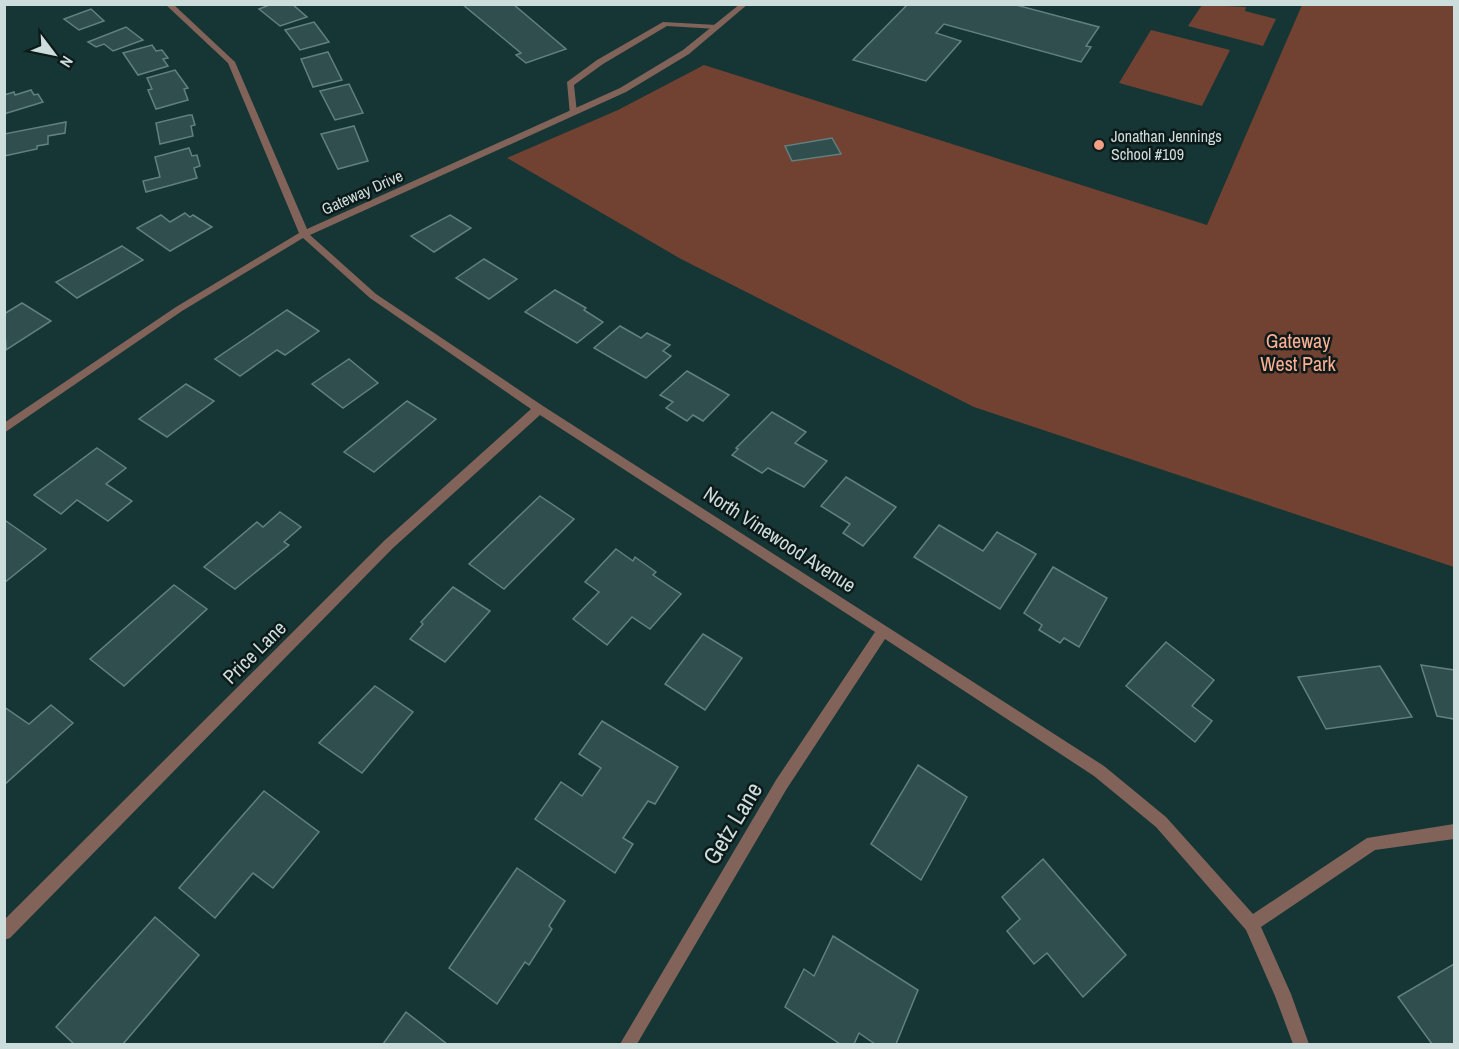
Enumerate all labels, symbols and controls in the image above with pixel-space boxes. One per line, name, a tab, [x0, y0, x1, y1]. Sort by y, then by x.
north arrow	[24, 24, 84, 84]
text: N	[55, 52, 79, 72]
place label: Jonathan Jennings School #109	[1111, 125, 1222, 165]
marker: Jonathan Jennings School #109	[1092, 138, 1106, 152]
street label: Gateway Drive	[318, 164, 406, 220]
park label: Gateway West Park	[1260, 327, 1336, 377]
street label: North Vinewood Avenue	[699, 480, 861, 598]
street label: Price Lane	[216, 614, 292, 690]
street label: Getz Lane	[695, 776, 769, 870]

